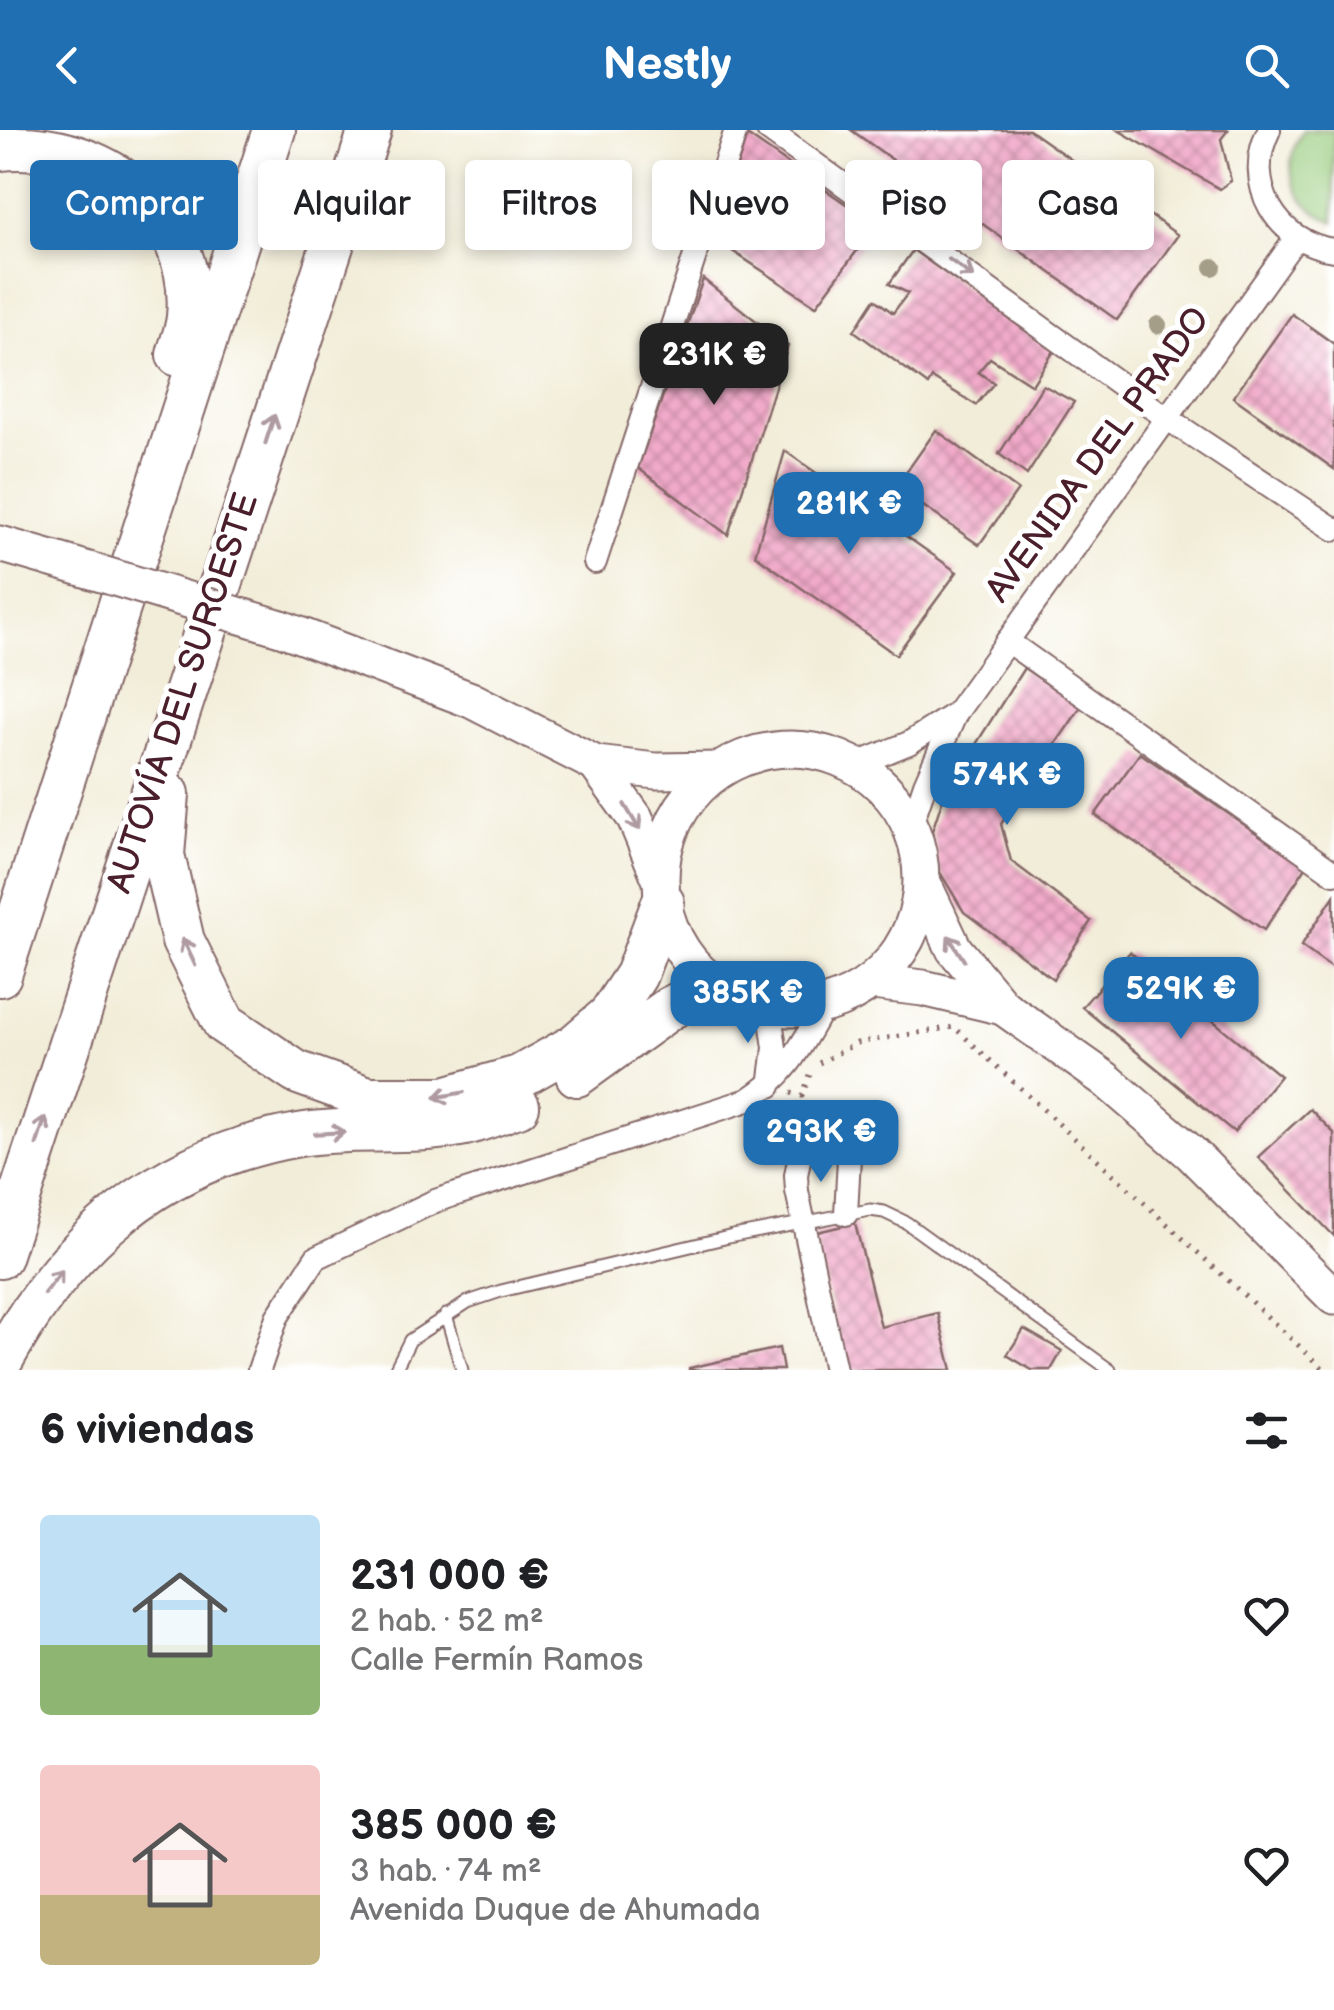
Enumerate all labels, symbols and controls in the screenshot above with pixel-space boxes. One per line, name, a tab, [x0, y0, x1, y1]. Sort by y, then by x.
icon: back	[40, 38, 95, 93]
text: Nestly	[603, 38, 731, 93]
icon: search	[1239, 38, 1294, 93]
chip: Comprar	[30, 160, 238, 250]
chip: Alquilar	[258, 160, 445, 250]
chip: Filtros	[465, 160, 632, 250]
chip: Nuevo	[652, 160, 825, 250]
chip: Piso	[845, 160, 982, 250]
chip: Casa	[1002, 160, 1154, 250]
one-way arrow	[947, 258, 975, 279]
street label: AVENIDA DEL PRADO	[977, 299, 1219, 611]
pin: 231K €	[633, 323, 795, 408]
text: 231K €	[661, 336, 767, 375]
one-way arrow	[263, 414, 281, 446]
pin: 281K €	[768, 472, 930, 557]
text: 281K €	[796, 485, 902, 524]
street label: AUTOVÍA DEL SUROESTE	[97, 487, 268, 898]
pin: 574K €	[926, 743, 1088, 828]
text: 574K €	[952, 756, 1062, 795]
one-way arrow	[623, 802, 643, 831]
one-way arrow	[946, 935, 967, 963]
one-way arrow	[179, 937, 197, 967]
pin: 529K €	[1100, 957, 1262, 1042]
pin: 385K €	[667, 961, 829, 1046]
text: 529K €	[1126, 970, 1236, 1009]
text: 385K €	[693, 974, 803, 1013]
one-way arrow	[433, 1086, 466, 1105]
pin: 293K €	[740, 1100, 902, 1185]
text: 293K €	[765, 1113, 877, 1152]
one-way arrow	[33, 1116, 51, 1148]
one-way arrow	[313, 1123, 345, 1142]
one-way arrow	[42, 1269, 63, 1296]
icon: filters	[1239, 1403, 1294, 1458]
text: 6 viviendas	[40, 1405, 254, 1456]
text: 231 000 €	[350, 1551, 549, 1602]
icon: home	[120, 1555, 240, 1675]
icon: heart	[1239, 1588, 1294, 1643]
text: 2 hab. · 52 m²	[350, 1602, 543, 1641]
text: Calle Fermín Ramos	[350, 1641, 643, 1680]
text: 385 000 €	[350, 1801, 557, 1852]
icon: home	[120, 1805, 240, 1925]
icon: heart	[1239, 1838, 1294, 1893]
text: 3 hab. · 74 m²	[350, 1852, 541, 1891]
text: Avenida Duque de Ahumada	[350, 1891, 761, 1930]

